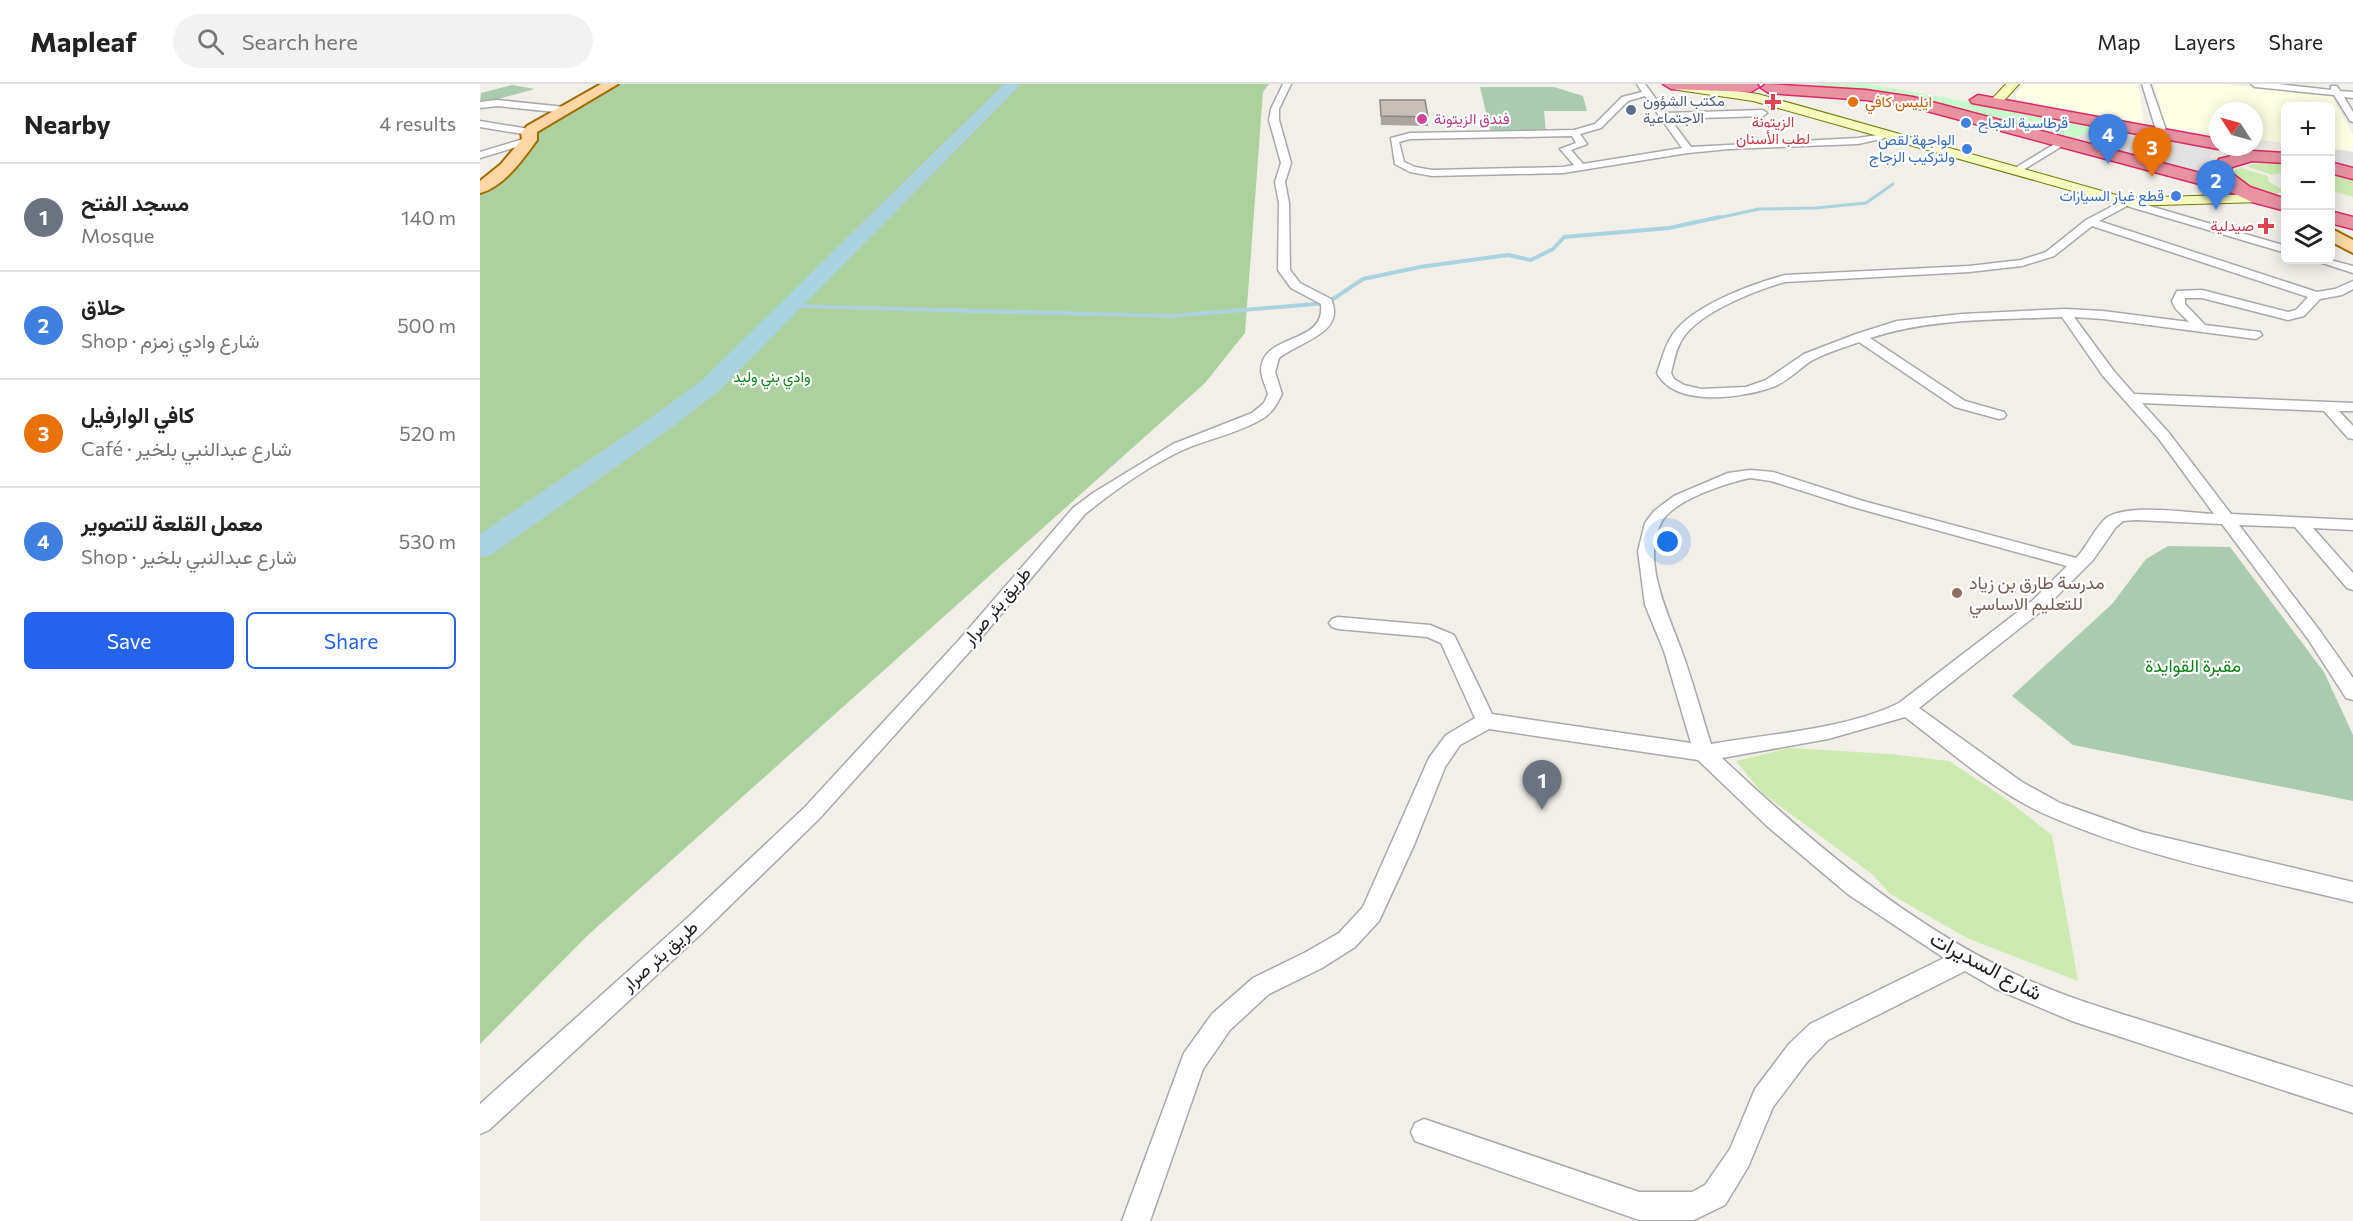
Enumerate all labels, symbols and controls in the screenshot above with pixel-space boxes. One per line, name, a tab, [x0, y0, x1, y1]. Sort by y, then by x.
search box	[173, 14, 593, 68]
text: Mapleaf	[30, 24, 137, 58]
icon: search	[194, 25, 227, 58]
text: Search here	[242, 28, 358, 55]
text: Map	[2097, 29, 2141, 54]
text: Layers	[2174, 29, 2236, 54]
text: Share	[2269, 29, 2323, 54]
place label: مكتب الشؤون الاجتماعية	[1643, 91, 1725, 127]
place label: ايليس كافي	[1865, 92, 1932, 115]
marker: الزيتونة لطب الأسنان	[1764, 93, 1782, 111]
marker: ايليس كافي	[1846, 95, 1860, 109]
north arrow	[2209, 102, 2263, 156]
map controls	[2281, 102, 2335, 264]
button: +	[2281, 102, 2335, 156]
marker: مكتب الشؤون الاجتماعية	[1624, 103, 1638, 117]
text: Nearby	[24, 108, 111, 139]
place label: فندق الزيتونة	[1434, 109, 1510, 128]
text: 4 results	[379, 111, 456, 135]
marker: فندق الزيتونة	[1415, 112, 1429, 126]
place label: الزيتونة لطب الأسنان	[1736, 112, 1810, 148]
place label: قرطاسية النجاح	[1978, 113, 2068, 134]
pin: 4	[2088, 115, 2128, 164]
marker: قرطاسية النجاح	[1959, 116, 1973, 130]
pin: 3	[2132, 128, 2172, 177]
place label: الواجهة لقص ولتركيب الزجاج	[1869, 130, 1955, 168]
marker: الواجهة لقص ولتركيب الزجاج	[1960, 142, 1974, 156]
button: −	[2281, 156, 2335, 210]
pin: 2	[2196, 160, 2236, 210]
place label: قطع غيار السيارات	[2059, 186, 2164, 207]
text: مسجد الفتح	[81, 189, 189, 216]
marker: قطع غيار السيارات	[2169, 189, 2183, 203]
text: 1	[39, 205, 48, 229]
text: 140 m	[401, 205, 456, 229]
button: layers	[2281, 210, 2335, 264]
place label: صيدلية	[2210, 216, 2254, 235]
marker: صيدلية	[2259, 219, 2273, 233]
text: Mosque	[81, 223, 154, 247]
text: حلاق	[81, 293, 125, 320]
text: 2	[38, 313, 49, 337]
text: 500 m	[397, 313, 456, 337]
text: Shop · شارع وادي زمزم	[81, 328, 259, 352]
park label: وادي بني وليد	[733, 367, 811, 390]
text: كافي الوارفيل	[81, 401, 194, 428]
text: 3	[38, 421, 49, 445]
text: 520 m	[399, 421, 456, 445]
text: Café · شارع عبدالنبي بلخير	[81, 436, 292, 460]
text: معمل القلعة للتصوير	[81, 509, 263, 536]
your location	[1653, 527, 1682, 556]
text: 4	[37, 529, 50, 553]
text: 530 m	[399, 529, 456, 553]
text: Shop · شارع عبدالنبي بلخير	[81, 544, 297, 568]
street label: طريق بئر صرار	[957, 562, 1036, 650]
place label: مدرسة طارق بن زياد للتعليم الاساسي	[1969, 571, 2105, 619]
marker: مدرسة طارق بن زياد للتعليم الاساسي	[1950, 586, 1964, 600]
button: Save	[24, 612, 234, 669]
button: Share	[246, 612, 456, 669]
park label: مقبرة القوايدة	[2145, 654, 2241, 677]
pin: 1	[1522, 760, 1562, 810]
street label: طريق بئر صرار	[616, 915, 703, 997]
street label: شارع السديرات	[1925, 925, 2047, 1007]

